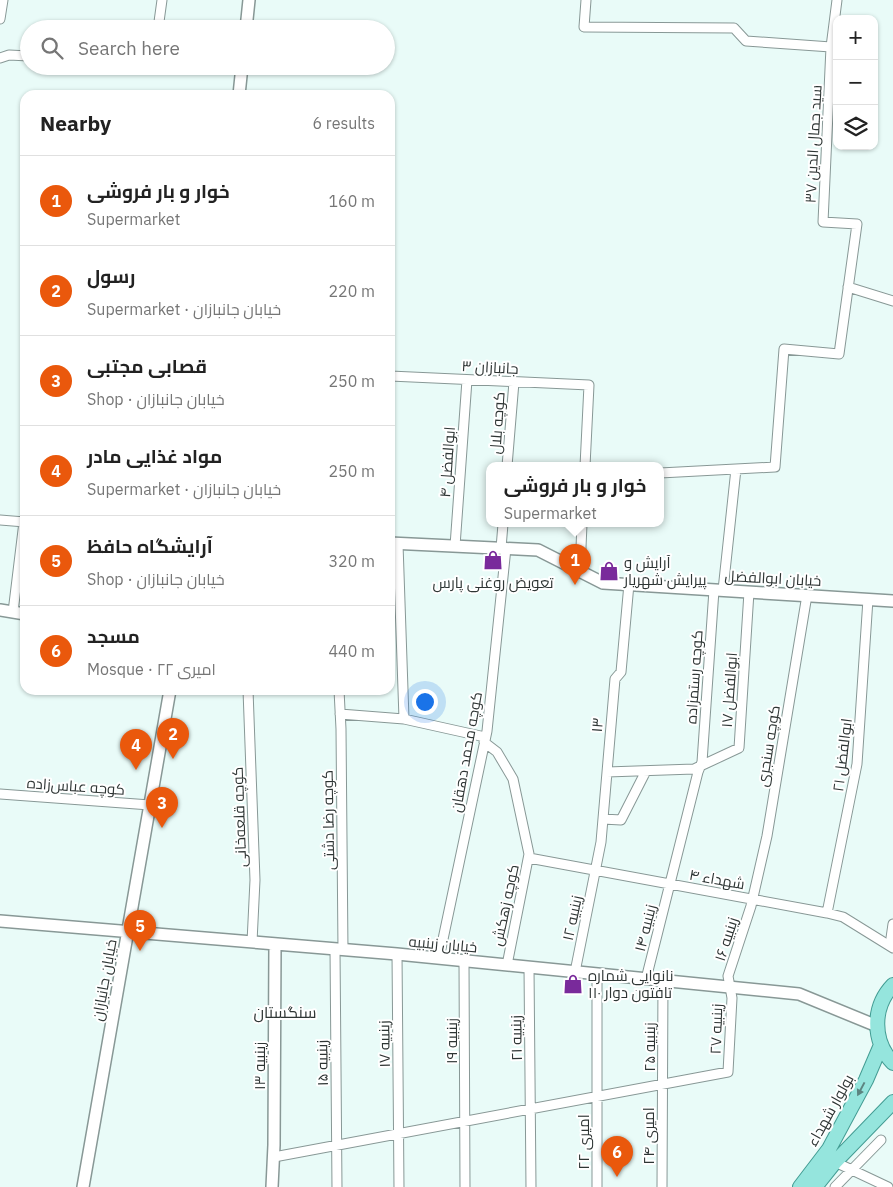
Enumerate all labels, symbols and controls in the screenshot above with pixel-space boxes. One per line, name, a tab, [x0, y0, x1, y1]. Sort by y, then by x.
map controls	[833, 15, 878, 150]
button: +	[833, 15, 878, 60]
search box	[20, 20, 395, 75]
icon: search	[38, 34, 66, 62]
text: Search here	[78, 36, 180, 60]
button: −	[833, 60, 878, 105]
street label: سید جمال الدین ۳۷	[800, 84, 827, 204]
button: layers	[833, 105, 878, 150]
text: Nearby	[40, 109, 111, 137]
text: 6 results	[312, 113, 375, 133]
text: خوار و بار فروشی	[87, 179, 230, 203]
text: 1	[51, 191, 61, 211]
text: 160 m	[328, 191, 375, 211]
text: Supermarket	[87, 209, 180, 229]
text: رسول	[87, 264, 135, 288]
text: 2	[51, 281, 61, 301]
text: 220 m	[328, 281, 375, 301]
text: Supermarket · خیابان جانبازان	[87, 299, 281, 319]
text: قصابی مجتبی	[87, 354, 207, 378]
street label: جانبازان ۳	[461, 356, 519, 379]
text: 3	[51, 371, 61, 391]
text: 250 m	[328, 371, 375, 391]
text: Shop · خیابان جانبازان	[87, 389, 225, 409]
street label: کوچه بلال	[485, 391, 510, 455]
street label: ابوالفضل ۴	[435, 426, 460, 498]
text: مواد غذایی مادر	[87, 444, 222, 468]
text: 4	[51, 461, 61, 481]
text: 250 m	[328, 461, 375, 481]
popup	[486, 462, 664, 527]
text: خوار و بار فروشی	[504, 473, 646, 497]
text: Supermarket · خیابان جانبازان	[87, 479, 281, 499]
text: Supermarket	[504, 503, 597, 523]
text: آرایشگاه حافظ	[87, 534, 213, 558]
pin: 1	[559, 544, 591, 585]
shop icon: تعویض روغنی پارس	[482, 549, 504, 571]
text: 5	[51, 551, 61, 571]
text: 320 m	[328, 551, 375, 571]
place label: آرایش و پیرایش شهریار	[623, 553, 706, 590]
shop icon: آرایش و پیرایش شهریار	[598, 560, 620, 582]
street label: خیابان ابوالفضل	[724, 566, 822, 591]
text: Shop · خیابان جانبازان	[87, 569, 225, 589]
place label: تعویض روغنی پارس	[433, 573, 553, 593]
text: مسجد	[87, 624, 140, 648]
street label: کوچه رستمزاده	[681, 629, 708, 725]
text: 6	[51, 641, 61, 661]
text: 440 m	[328, 641, 375, 661]
street label: ابوالفضل ۱۷	[717, 652, 742, 728]
text: Mosque · امیری ۲۲	[87, 659, 216, 679]
your location	[412, 689, 438, 715]
street label: کوچه محمد دهقان	[446, 690, 487, 814]
street label: کوچه سنجری	[752, 704, 785, 788]
street label: ۱۳	[587, 717, 607, 733]
street label: ابوالفضل ۲۱	[828, 717, 857, 793]
pin: 2	[157, 718, 189, 759]
pin: 4	[120, 729, 152, 770]
street label: کوچه قلعه‌خانی	[228, 766, 251, 868]
street label: کوچه رضا دشتی	[318, 770, 339, 870]
street label: کوچه عباس‌زاده	[26, 773, 126, 800]
pin: 3	[146, 787, 178, 828]
street label: کوچه زهکش	[487, 862, 524, 948]
street label: شهداء ۴	[688, 865, 746, 894]
street label: زینبیه ۱۲	[558, 894, 586, 942]
street label: زینبیه ۱۴	[630, 902, 660, 954]
pin: 5	[124, 910, 156, 951]
street label: زینبیه ۱۶	[710, 915, 742, 963]
street label: خیابان زینبیه	[408, 932, 478, 957]
street label: خیابان جانبازان	[87, 938, 122, 1023]
place label: نانوایی شماره ۱۱۰ تافتون دوار	[588, 966, 674, 1003]
shop icon: نانوایی شماره ۱۱۰ تافتون دوار	[562, 973, 584, 995]
district label: سنگستان	[253, 1002, 317, 1023]
street label: زینبیه ۲۷	[706, 1003, 726, 1055]
street label: زینبیه ۲۱	[506, 1015, 526, 1061]
street label: زینبیه ۱۹	[442, 1018, 461, 1064]
street label: زینبیه ۱۷	[374, 1020, 394, 1068]
street label: زینبیه ۲۵	[640, 1022, 659, 1072]
street label: زینبیه ۱۵	[312, 1040, 332, 1086]
street label: زینبیه ۱۳	[250, 1042, 269, 1090]
street label: بولوار شهداء	[802, 1071, 858, 1150]
one-way arrow	[857, 1082, 865, 1096]
street label: امیری ۲۴	[639, 1107, 659, 1165]
street label: امیری ۲۲	[574, 1114, 594, 1170]
pin: 6	[601, 1136, 633, 1177]

